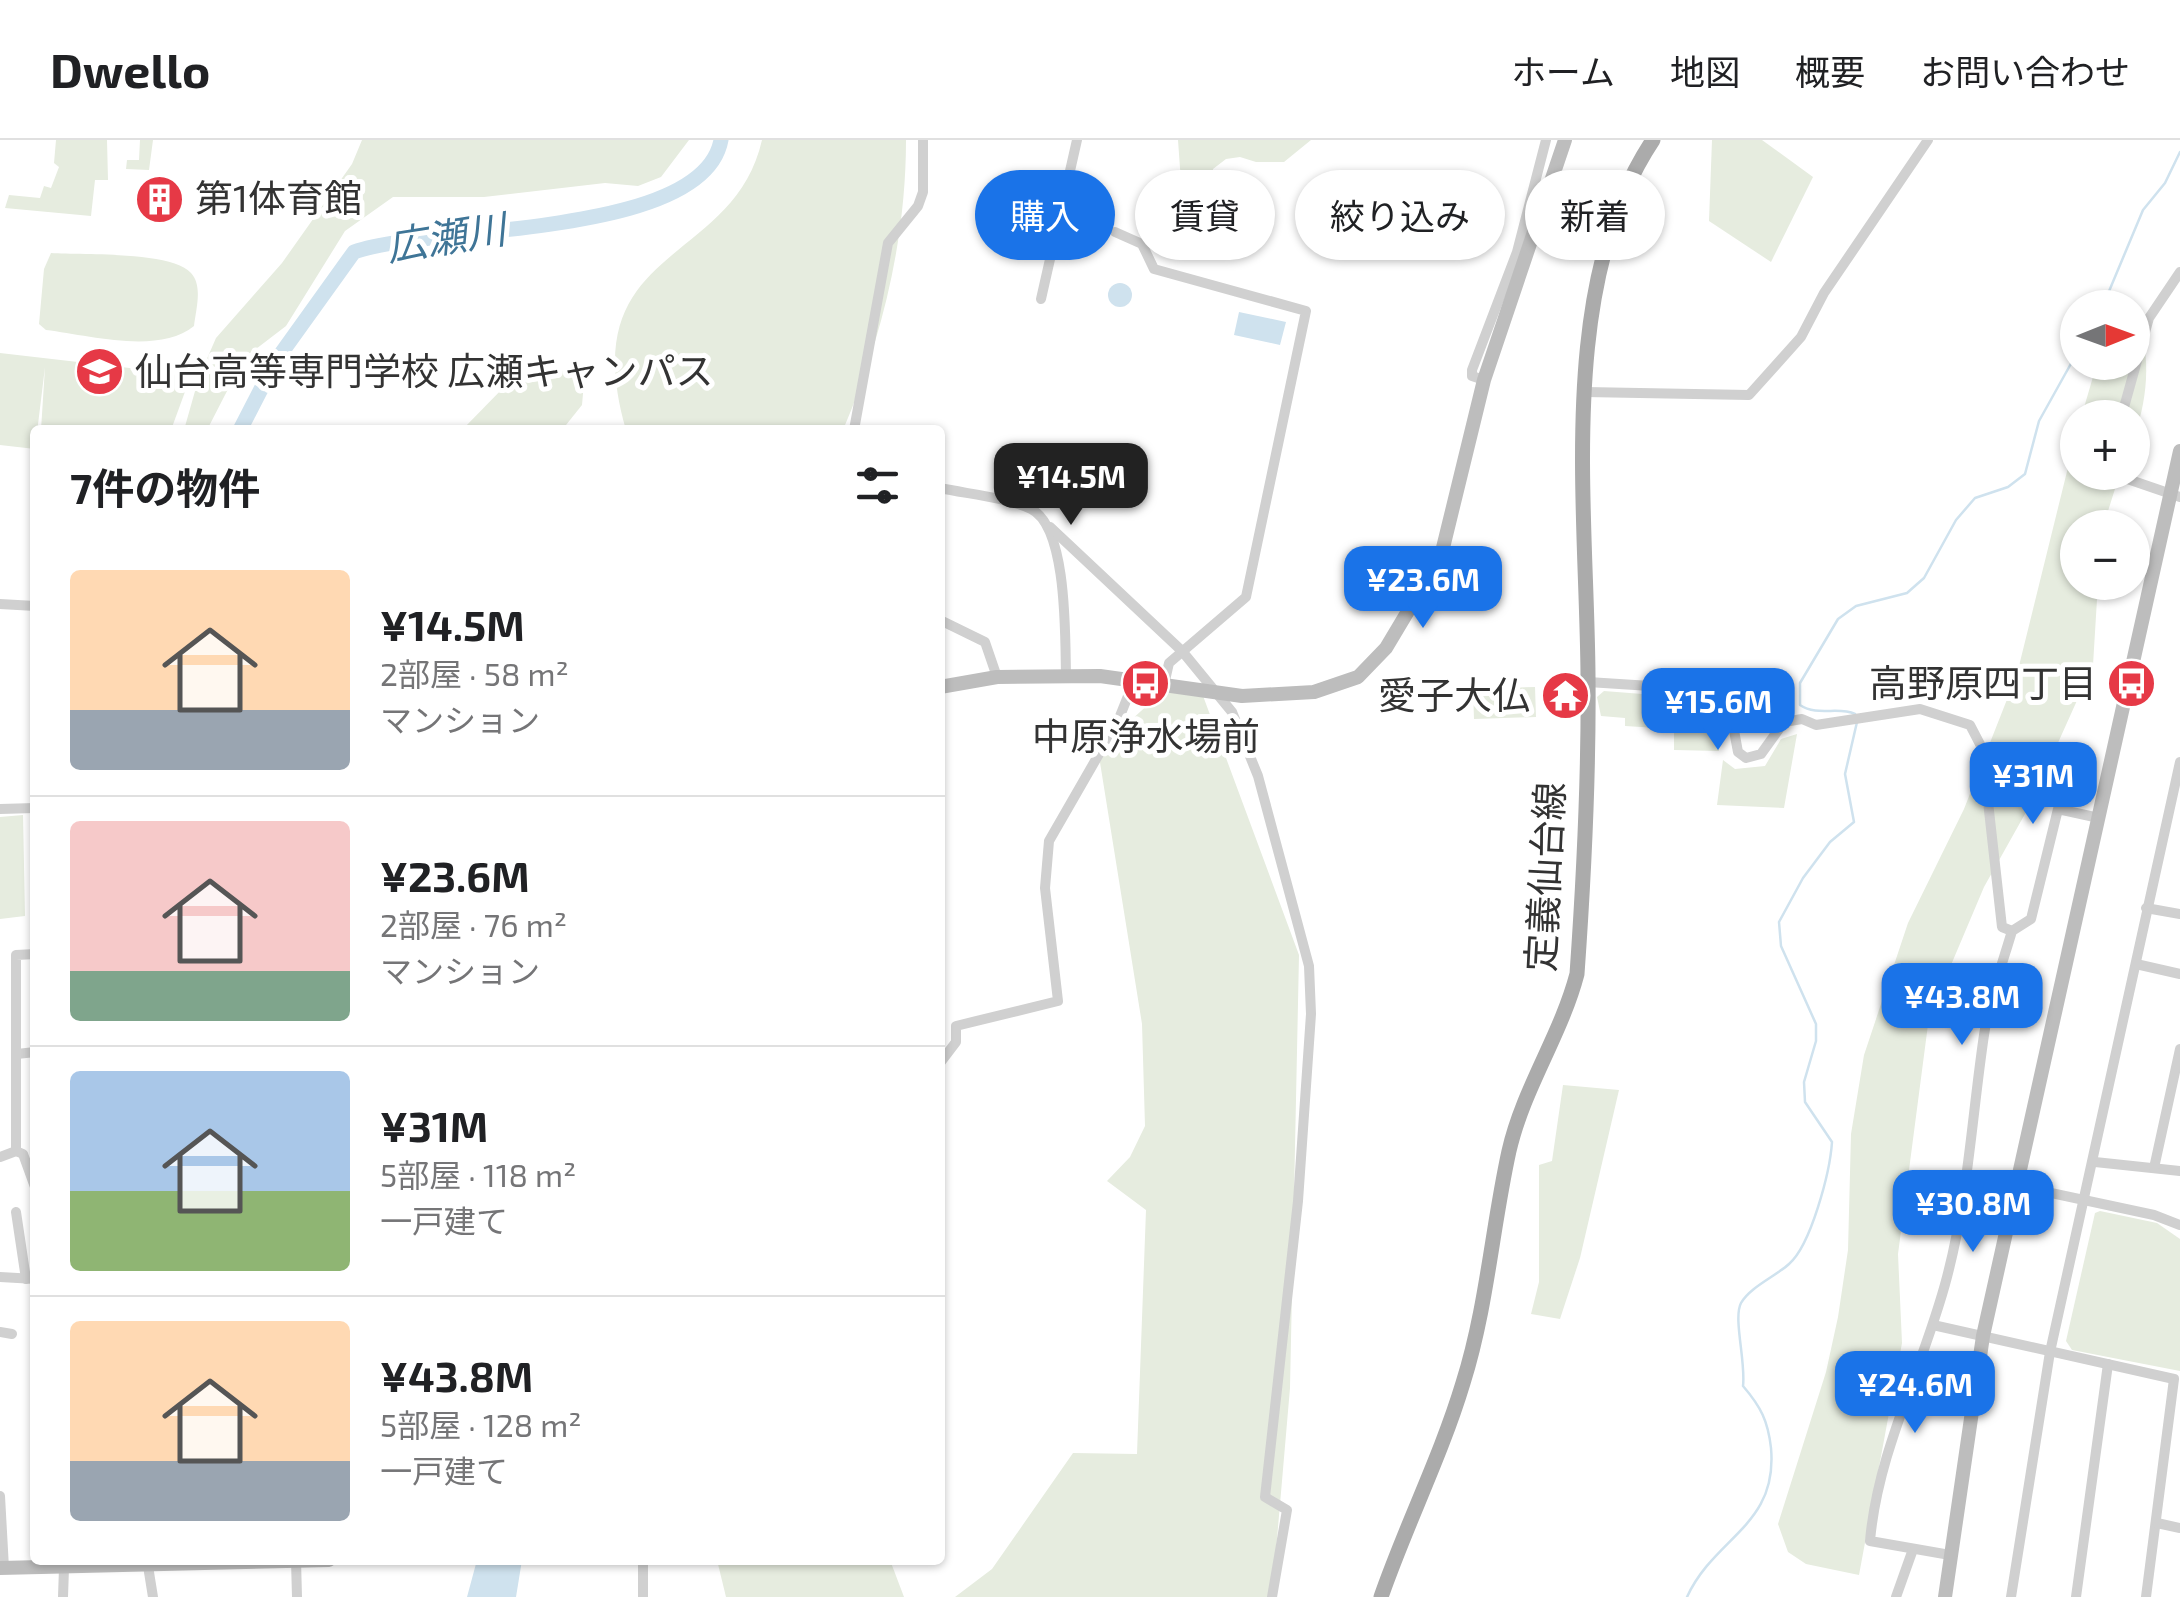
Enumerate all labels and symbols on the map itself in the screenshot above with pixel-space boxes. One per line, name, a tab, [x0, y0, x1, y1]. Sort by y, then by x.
building icon: 第1体育館	[134, 173, 186, 225]
place label: 第1体育館	[195, 174, 362, 220]
water label: 広瀬川	[383, 202, 513, 269]
north arrow	[2060, 290, 2150, 380]
school or university icon: 仙台高等専門学校 広瀬キャンパス	[74, 346, 126, 398]
place label: 仙台高等専門学校 広瀬キャンパス	[135, 347, 713, 393]
pin: ¥14.5M	[990, 443, 1152, 528]
pin: ¥23.6M	[1342, 546, 1504, 631]
bus stop icon: 中原浄水場前	[1120, 657, 1172, 709]
bus stop icon: 高野原四丁目	[2106, 658, 2158, 710]
place label: 高野原四丁目	[1869, 659, 2097, 705]
pin: ¥15.6M	[1637, 668, 1799, 753]
temple icon: 愛子大仏	[1539, 670, 1591, 722]
place label: 愛子大仏	[1378, 671, 1530, 717]
place label: 中原浄水場前	[1032, 712, 1260, 758]
pin: ¥31M	[1974, 742, 2092, 827]
street label: 定義仙台線	[1516, 781, 1572, 973]
pin: ¥43.8M	[1881, 963, 2043, 1048]
pin: ¥30.8M	[1892, 1170, 2054, 1255]
pin: ¥24.6M	[1834, 1351, 1996, 1436]

